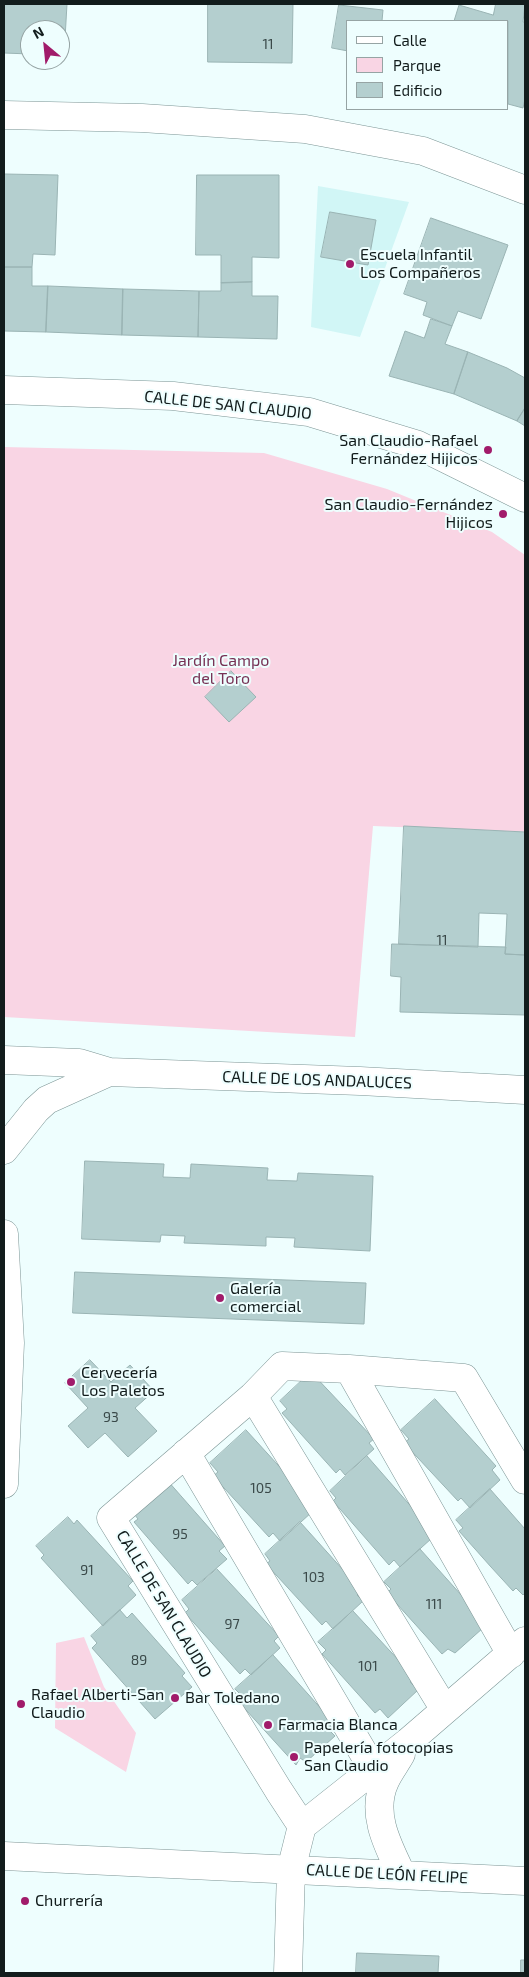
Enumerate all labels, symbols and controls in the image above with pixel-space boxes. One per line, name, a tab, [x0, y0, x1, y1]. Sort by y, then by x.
north arrow	[20, 20, 70, 70]
legend	[346, 20, 509, 110]
text: N	[30, 22, 47, 42]
text: Calle	[393, 31, 427, 49]
house number: 11	[262, 36, 274, 52]
text: Parque	[393, 56, 441, 74]
text: Edificio	[393, 81, 442, 99]
place label: Escuela Infantil Los Compañeros	[360, 245, 481, 283]
marker: Escuela Infantil Los Compañeros	[344, 258, 356, 270]
street label: CALLE DE SAN CLAUDIO	[143, 387, 313, 423]
place label: San Claudio-Rafael Fernández Hijicos	[339, 431, 478, 469]
marker: San Claudio-Rafael Fernández Hijicos	[482, 444, 494, 456]
place label: San Claudio-Fernández Hijicos	[325, 495, 493, 533]
marker: San Claudio-Fernández Hijicos	[497, 508, 509, 520]
park label: Jardín Campo del Toro	[173, 651, 269, 689]
house number: 11	[436, 932, 448, 948]
street label: CALLE DE LOS ANDALUCES	[222, 1067, 412, 1093]
place label: Galería comercial	[230, 1279, 301, 1317]
marker: Galería comercial	[214, 1292, 226, 1304]
place label: Cervecería Los Paletos	[81, 1363, 165, 1401]
marker: Cervecería Los Paletos	[65, 1376, 77, 1388]
house number: 93	[103, 1409, 119, 1425]
house number: 105	[250, 1480, 272, 1496]
house number: 95	[172, 1526, 188, 1542]
street label: CALLE DE SAN CLAUDIO	[112, 1527, 216, 1681]
house number: 91	[80, 1562, 94, 1578]
house number: 103	[303, 1569, 325, 1585]
house number: 111	[426, 1596, 442, 1612]
house number: 97	[224, 1616, 240, 1632]
house number: 89	[131, 1652, 147, 1668]
house number: 101	[358, 1658, 378, 1674]
place label: Rafael Alberti-San Claudio	[31, 1685, 164, 1723]
place label: Bar Toledano	[185, 1688, 280, 1708]
marker: Bar Toledano	[169, 1692, 181, 1704]
marker: Rafael Alberti-San Claudio	[15, 1698, 27, 1710]
place label: Farmacia Blanca	[278, 1715, 398, 1735]
marker: Farmacia Blanca	[262, 1719, 274, 1731]
place label: Papelería fotocopias San Claudio	[304, 1738, 453, 1776]
marker: Papelería fotocopias San Claudio	[288, 1751, 300, 1763]
street label: CALLE DE LEÓN FELIPE	[305, 1860, 469, 1888]
place label: Churrería	[35, 1891, 103, 1911]
marker: Churrería	[19, 1895, 31, 1907]

